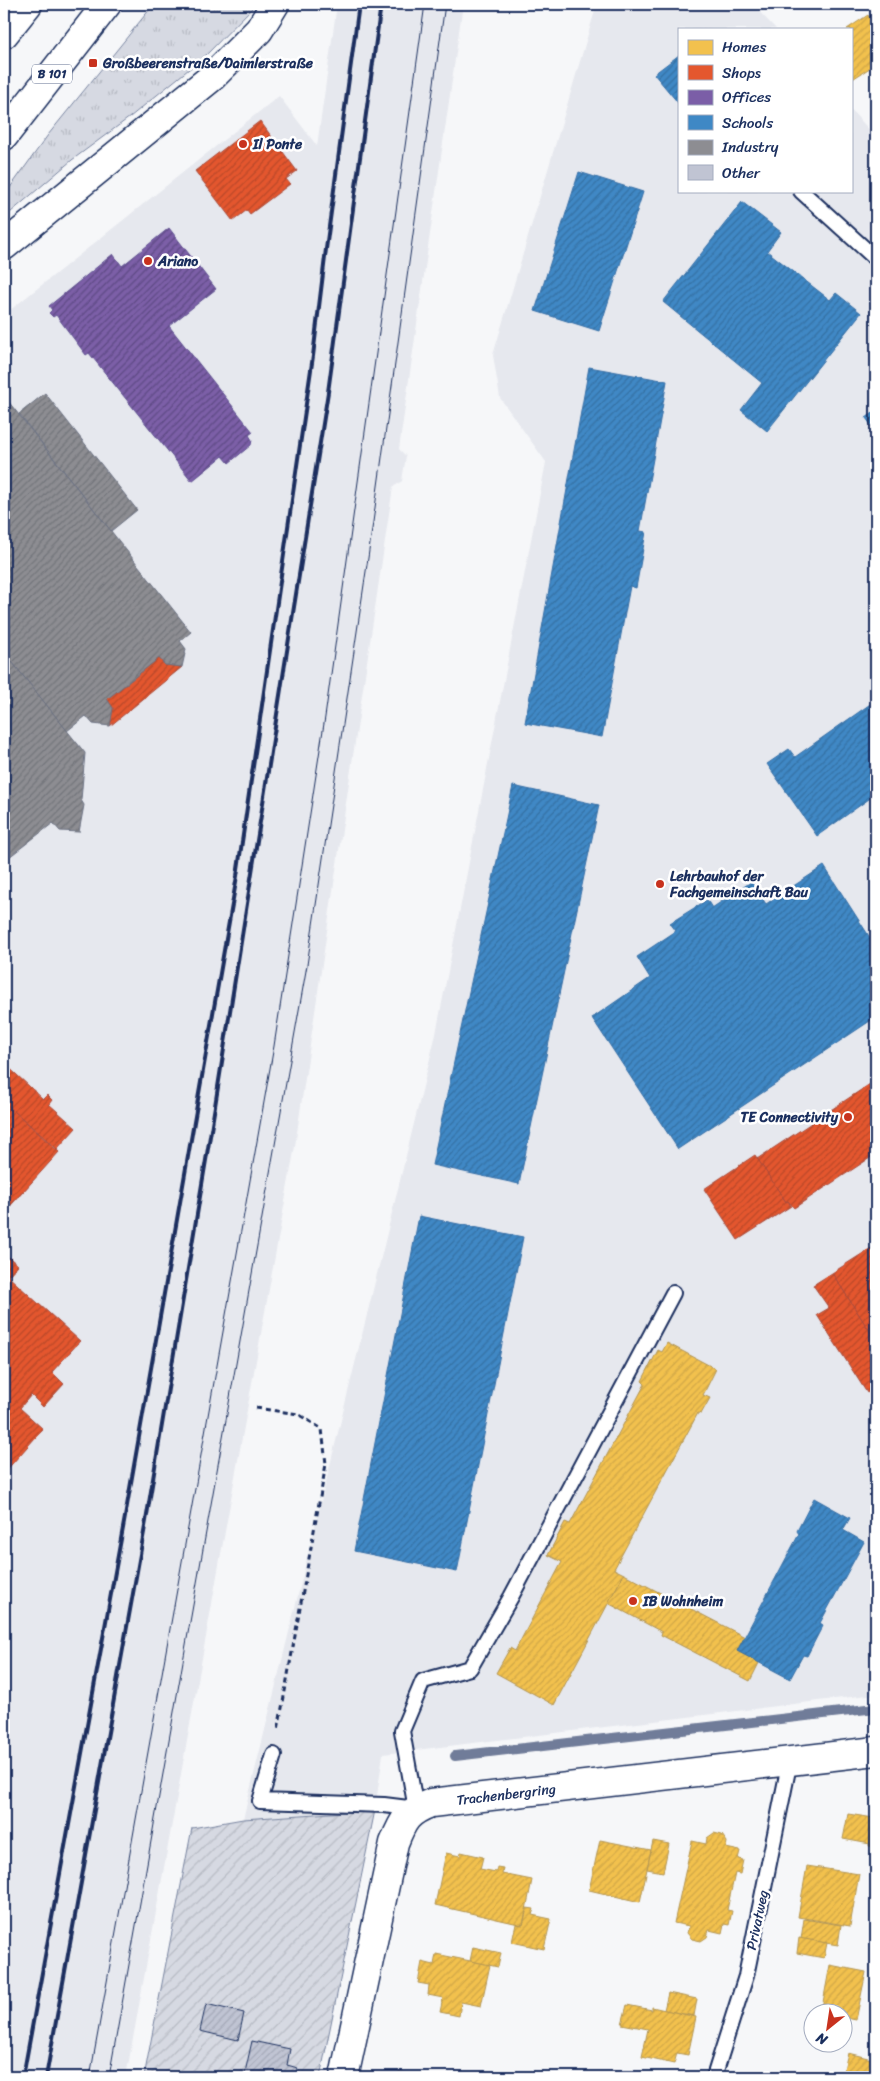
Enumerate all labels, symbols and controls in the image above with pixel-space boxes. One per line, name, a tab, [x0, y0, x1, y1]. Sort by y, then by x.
legend	[678, 28, 852, 192]
text: Homes	[722, 34, 766, 60]
place label: Großbeerenstraße/Daimlerstraße	[102, 51, 314, 76]
marker: Großbeerenstraße/Daimlerstraße	[87, 57, 99, 69]
text: Shops	[722, 60, 762, 86]
road number: B 101	[32, 64, 72, 84]
text: Offices	[722, 84, 771, 110]
text: Schools	[722, 110, 773, 136]
place label: Il Ponte	[252, 132, 303, 157]
text: Industry	[721, 134, 779, 160]
marker: Il Ponte	[237, 138, 249, 150]
text: Other	[722, 160, 761, 186]
place label: Ariano	[157, 249, 198, 274]
marker: Ariano	[142, 255, 154, 267]
place label: Lehrbauhof der Fachgemeinschaft Bau	[669, 864, 809, 905]
marker: Lehrbauhof der Fachgemeinschaft Bau	[654, 878, 666, 890]
place label: TE Connectivity	[740, 1105, 839, 1130]
marker: TE Connectivity	[842, 1111, 854, 1123]
place label: IB Wohnheim	[642, 1589, 723, 1614]
marker: IB Wohnheim	[627, 1595, 639, 1607]
street label: Trachenbergring	[455, 1777, 557, 1813]
street label: Privatweg	[739, 1888, 776, 1952]
north arrow	[802, 2004, 852, 2054]
text: N	[811, 2025, 833, 2053]

